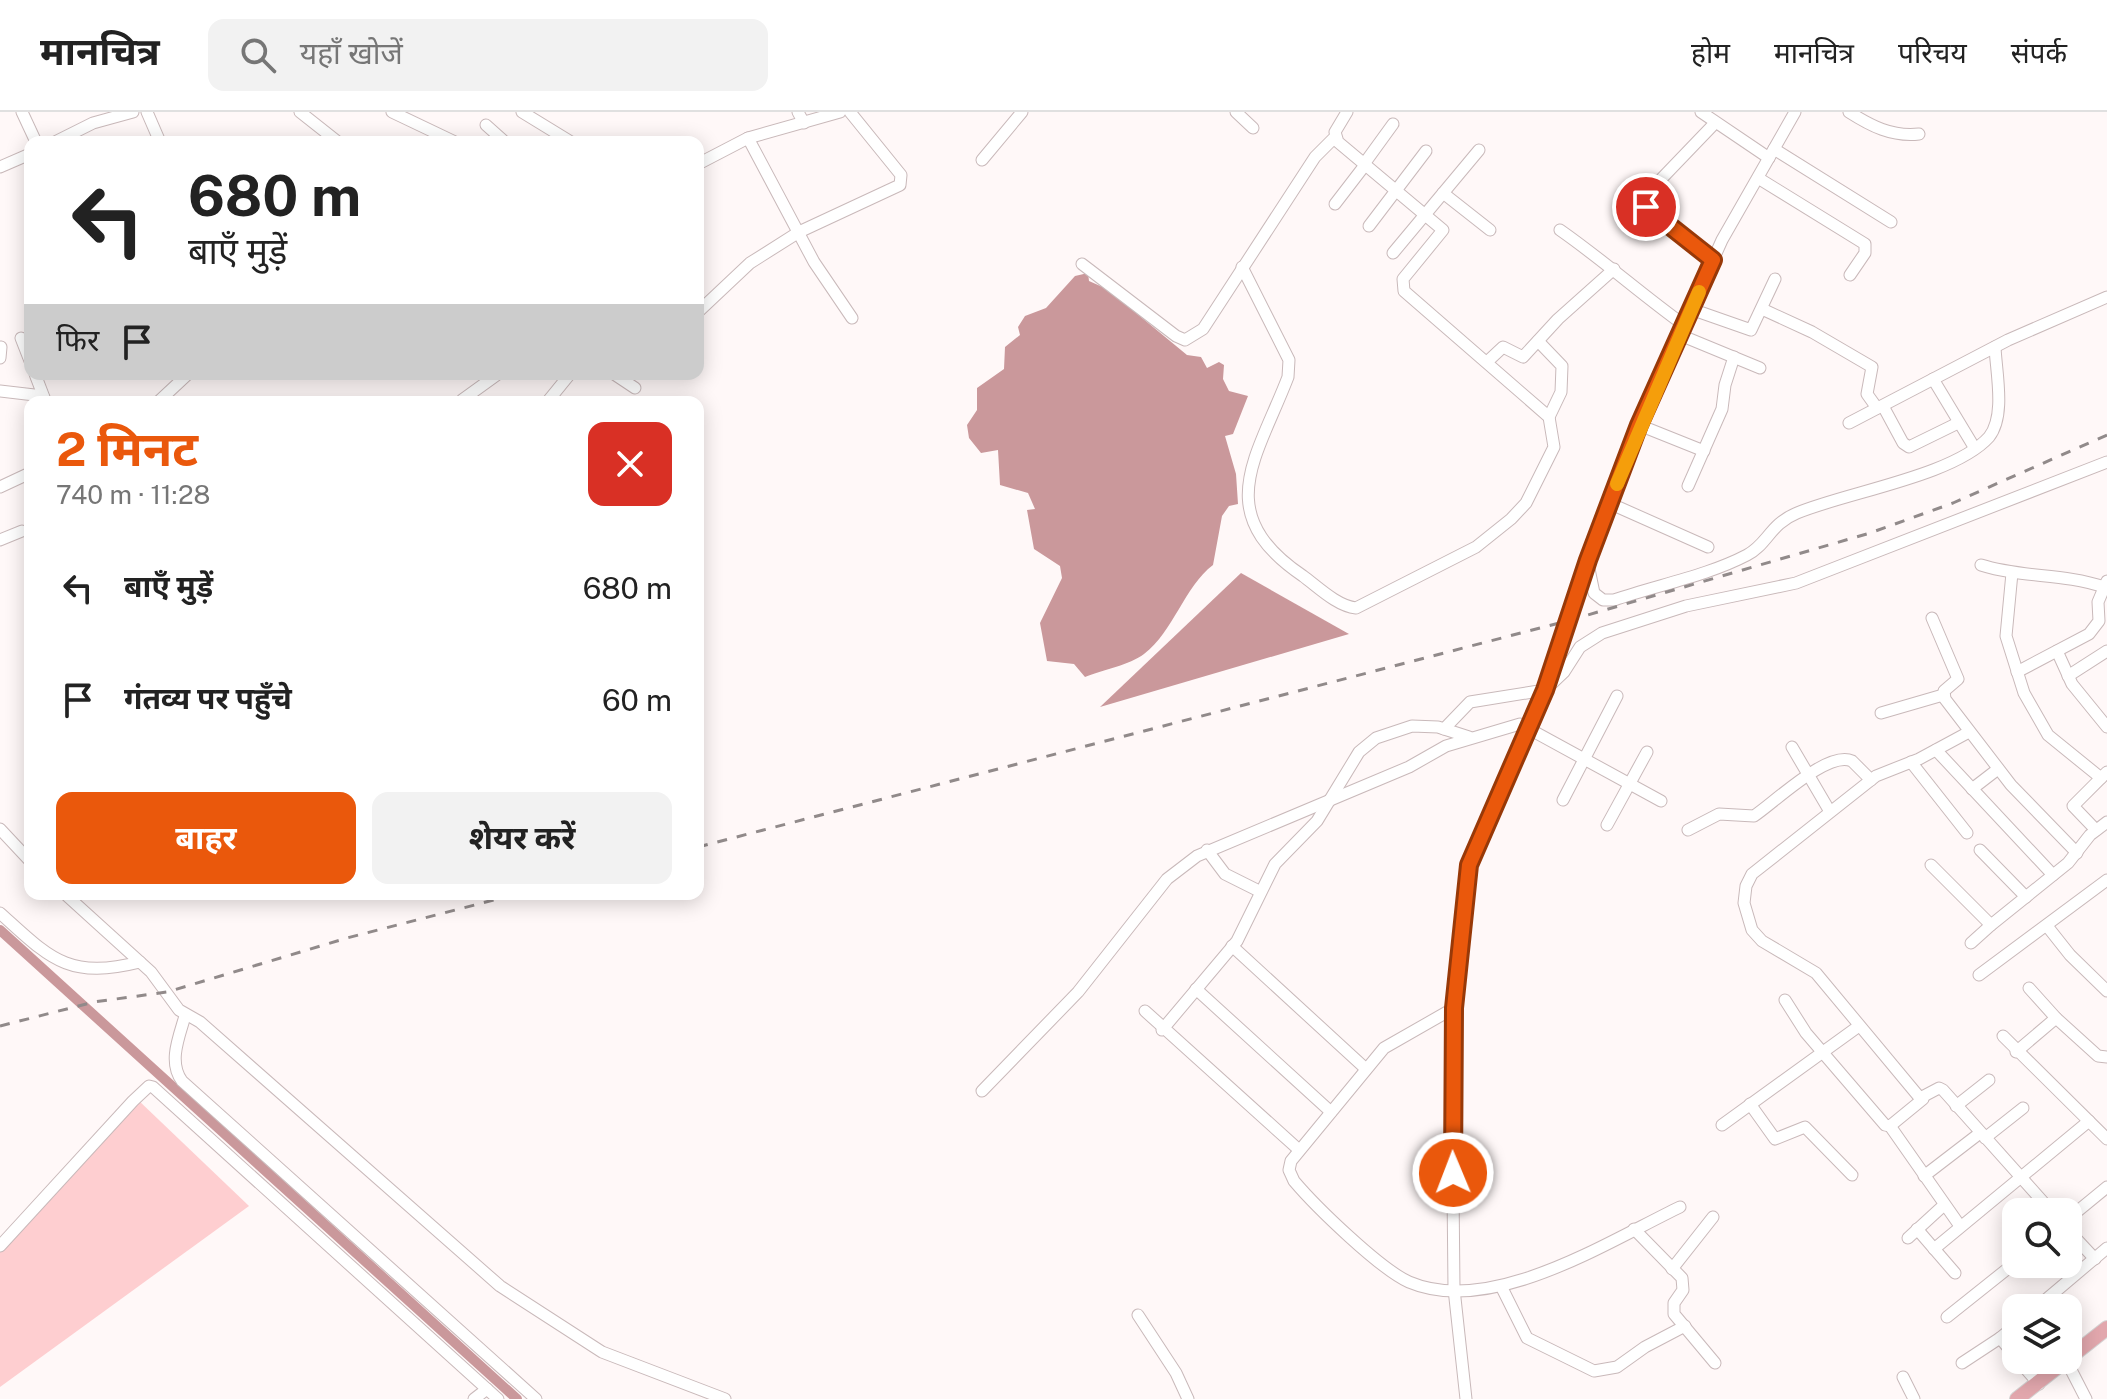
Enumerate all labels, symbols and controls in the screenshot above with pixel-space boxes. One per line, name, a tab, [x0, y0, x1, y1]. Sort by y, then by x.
search box	[208, 19, 768, 91]
text: मानचित्र	[40, 29, 160, 74]
icon: search	[236, 33, 280, 77]
text: यहाँ खोजें	[300, 35, 403, 71]
text: होम	[1691, 36, 1730, 69]
text: मानचित्र	[1774, 36, 1854, 69]
text: परिचय	[1898, 36, 1967, 69]
text: संपर्क	[2011, 36, 2067, 69]
text: 680 m	[188, 163, 361, 229]
icon: left	[56, 168, 160, 272]
pin	[1612, 173, 1680, 241]
icon: arrive	[1624, 185, 1668, 229]
text: बाएँ मुड़ें	[188, 230, 287, 272]
icon: arrive	[115, 320, 159, 364]
text: फिर	[56, 322, 99, 358]
text: 2 मिनट	[56, 420, 198, 477]
button: close	[588, 422, 672, 506]
text: 740 m · 11:28	[56, 479, 210, 510]
icon: left	[56, 566, 100, 610]
text: बाएँ मुड़ें	[124, 568, 213, 604]
text: 680 m	[583, 570, 672, 606]
icon: arrive	[56, 678, 100, 722]
text: गंतव्य पर पहुँचे	[124, 680, 292, 716]
text: 60 m	[602, 682, 672, 718]
button: बाहर	[56, 792, 356, 884]
button: शेयर करें	[372, 792, 672, 884]
position arrow	[1411, 1131, 1495, 1215]
map controls	[2002, 1198, 2082, 1374]
button: search	[2002, 1198, 2082, 1278]
button: layers	[2002, 1294, 2082, 1374]

